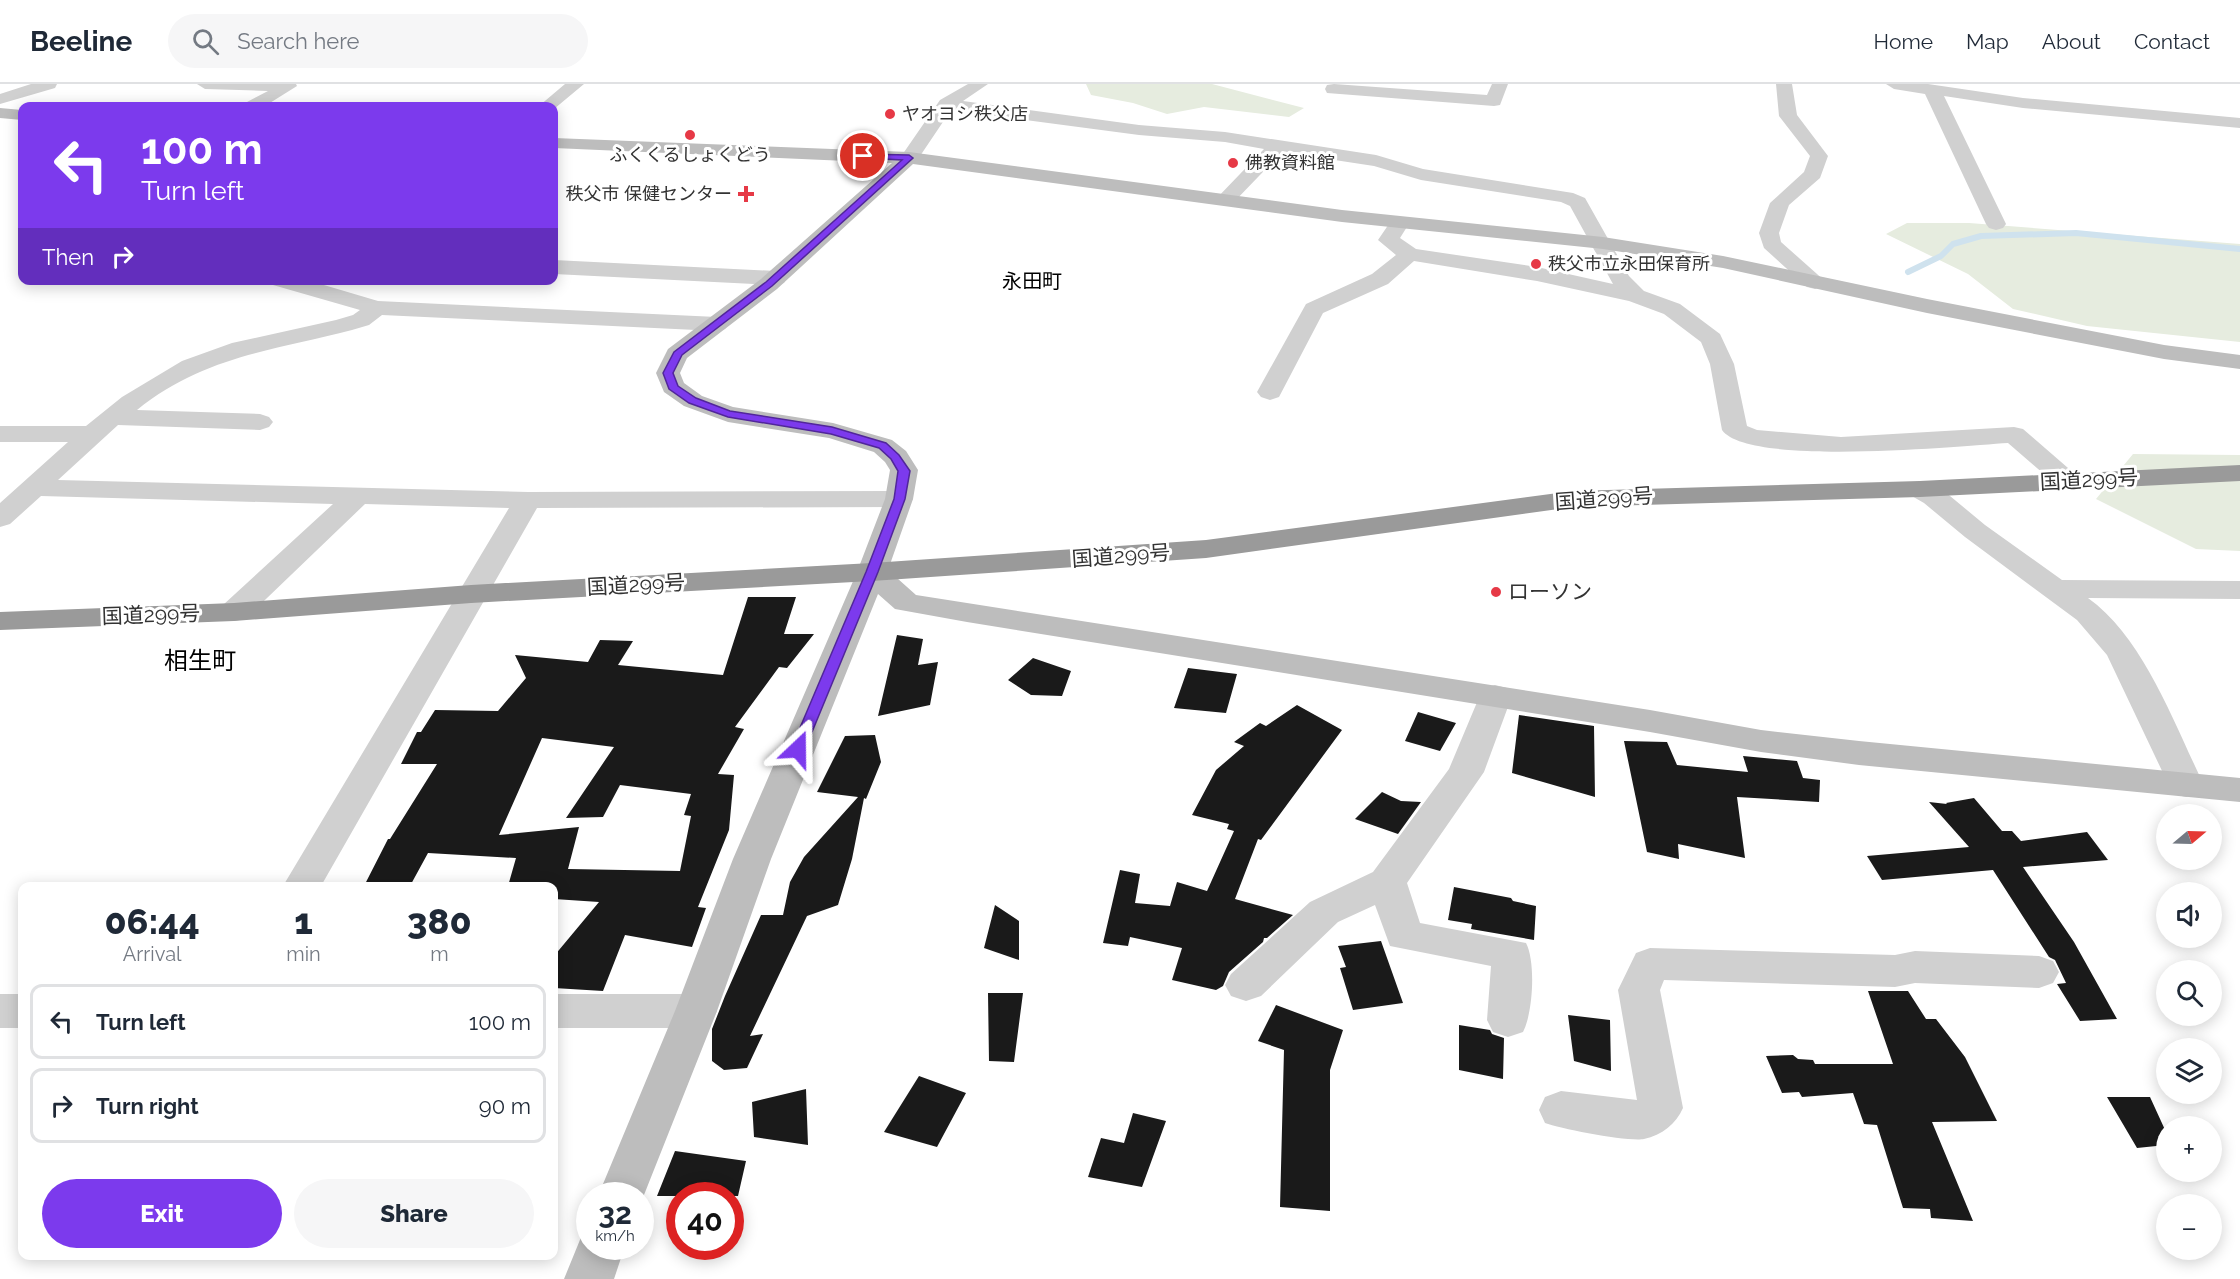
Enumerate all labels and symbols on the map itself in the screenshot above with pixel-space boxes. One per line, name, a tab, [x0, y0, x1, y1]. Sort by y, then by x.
place label: ヤオヨシ秩父店	[902, 103, 1028, 124]
marker: ヤオヨシ秩父店	[883, 107, 897, 121]
marker: ふくくるしょくどう	[683, 128, 697, 142]
pin	[837, 130, 888, 181]
place label: ふくくるしょくどう	[609, 144, 771, 165]
place label: 佛教資料館	[1245, 152, 1335, 173]
marker: 佛教資料館	[1226, 156, 1240, 170]
place label: 秩父市 保健センター	[565, 183, 732, 204]
marker: 秩父市 保健センター	[737, 185, 755, 203]
place label: 秩父市立永田保育所	[1548, 253, 1710, 274]
marker: 秩父市立永田保育所	[1529, 257, 1543, 271]
district label: 永田町	[1002, 269, 1062, 293]
street label: 国道299号	[2039, 464, 2139, 495]
street label: 国道299号	[1554, 483, 1654, 514]
street label: 国道299号	[1071, 540, 1171, 571]
street label: 国道299号	[586, 569, 686, 600]
place label: ローソン	[1508, 579, 1592, 604]
marker: ローソン	[1489, 585, 1503, 599]
street label: 国道299号	[101, 600, 201, 629]
district label: 相生町	[164, 646, 236, 675]
position arrow	[766, 717, 830, 781]
north arrow	[2156, 804, 2222, 870]
speed limit sign: 40	[666, 1182, 744, 1260]

